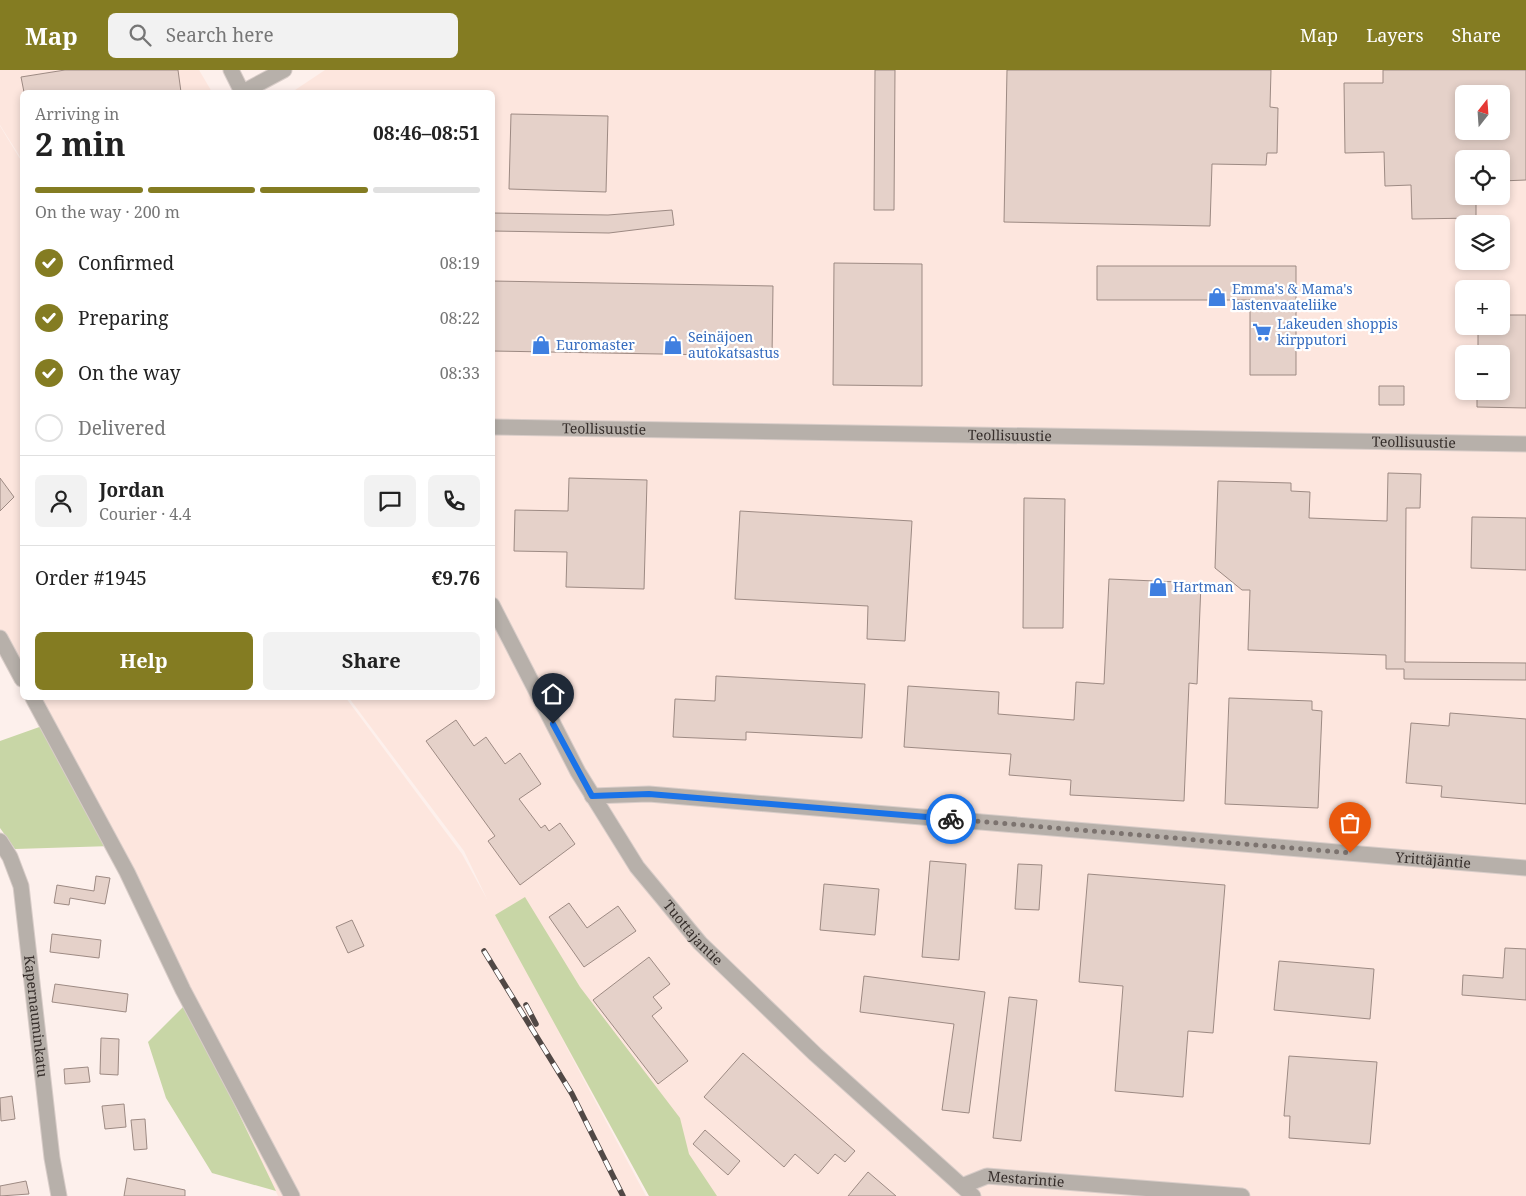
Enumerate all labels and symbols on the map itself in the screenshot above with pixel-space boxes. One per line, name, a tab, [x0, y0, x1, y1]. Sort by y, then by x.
north arrow	[1455, 85, 1510, 140]
place label: Emma's & Mama's lastenvaateliike	[1232, 279, 1353, 314]
shop icon: Emma's & Mama's lastenvaateliike	[1206, 286, 1228, 308]
place label: Lakeuden shoppis kirpputori	[1277, 314, 1398, 349]
supermarket icon: Lakeuden shoppis kirpputori	[1251, 321, 1273, 343]
place label: Seinäjoen autokatsastus	[688, 327, 779, 362]
shop icon: Euromaster	[530, 334, 552, 356]
shop icon: Seinäjoen autokatsastus	[662, 334, 684, 356]
place label: Euromaster	[556, 335, 635, 354]
street label: Teollisuustie	[562, 418, 646, 439]
street label: Teollisuustie	[968, 425, 1052, 445]
street label: Teollisuustie	[1372, 431, 1456, 452]
shop icon: Hartman	[1147, 576, 1169, 598]
place label: Hartman	[1173, 577, 1234, 596]
pin	[532, 673, 574, 724]
courier	[926, 794, 976, 844]
pin	[1329, 802, 1371, 853]
street label: Yrittäjäntie	[1394, 847, 1472, 872]
street label: Tuottajantie	[659, 896, 727, 969]
street label: Kapernauminkatu	[20, 954, 53, 1078]
street label: Mestarintie	[987, 1166, 1065, 1191]

